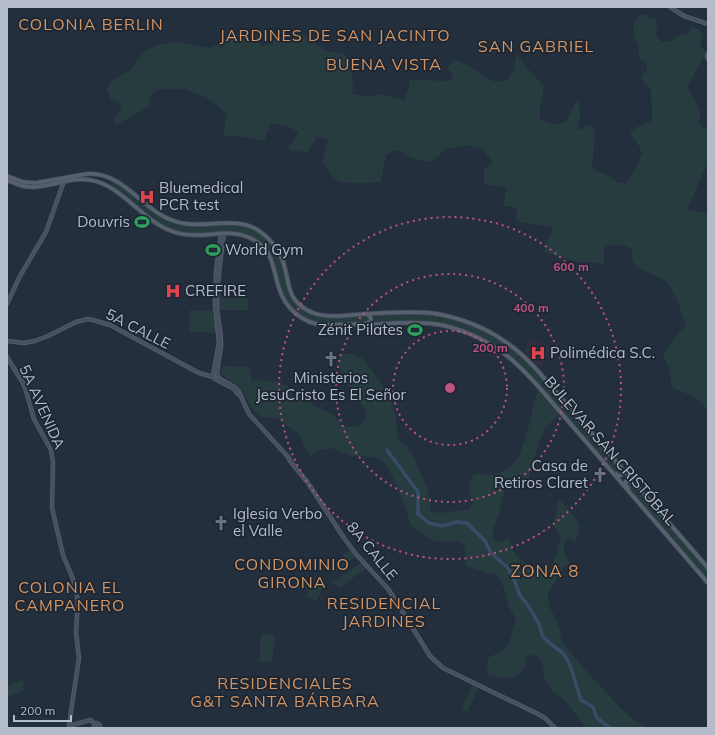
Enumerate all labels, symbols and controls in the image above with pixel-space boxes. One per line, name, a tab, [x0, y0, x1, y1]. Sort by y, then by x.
district label: COLONIA BERLIN	[18, 14, 164, 34]
district label: JARDINES DE SAN JACINTO	[219, 25, 451, 45]
district label: SAN GABRIEL	[478, 36, 594, 56]
district label: BUENA VISTA	[326, 54, 442, 74]
place label: Bluemedical PCR test	[159, 178, 243, 214]
hospital icon: Bluemedical PCR test	[138, 188, 156, 206]
place label: Douvris	[77, 212, 130, 231]
sports icon: Douvris	[133, 213, 151, 231]
place label: World Gym	[225, 240, 303, 259]
sports icon: World Gym	[204, 241, 222, 259]
text: 600 m	[553, 259, 589, 274]
place label: CREFIRE	[185, 281, 246, 300]
hospital icon: CREFIRE	[164, 282, 182, 300]
text: 400 m	[513, 300, 549, 315]
street label: 5A CALLE	[103, 304, 174, 353]
place label: Zénit Pilates	[318, 320, 403, 339]
sports icon: Zénit Pilates	[406, 321, 424, 339]
text: 200 m	[472, 340, 508, 355]
place label: Polimédica S.C.	[550, 343, 655, 362]
hospital icon: Polimédica S.C.	[529, 344, 547, 362]
church icon: Ministerios JesuCristo Es El Señor	[322, 350, 340, 368]
street label: 5A AVENIDA	[15, 362, 70, 452]
place label: Ministerios JesuCristo Es El Señor	[256, 368, 407, 404]
street label: BULEVAR SAN CRISTÓBAL	[540, 372, 680, 529]
centre of rings	[443, 381, 457, 395]
place label: Casa de Retiros Claret	[494, 456, 588, 492]
church icon: Casa de Retiros Claret	[591, 466, 609, 484]
place label: Iglesia Verbo el Valle	[233, 504, 322, 540]
church icon: Iglesia Verbo el Valle	[212, 514, 230, 532]
street label: 8A CALLE	[343, 517, 402, 584]
district label: CONDOMINIO GIRONA	[234, 554, 350, 592]
district label: ZONA 8	[511, 560, 579, 581]
district label: COLONIA EL CAMPANERO	[15, 577, 125, 615]
district label: RESIDENCIAL JARDINES	[327, 593, 441, 631]
district label: RESIDENCIALES G&T SANTA BÁRBARA	[190, 673, 380, 711]
scale bar	[14, 697, 71, 723]
text: 200 m	[20, 703, 55, 718]

